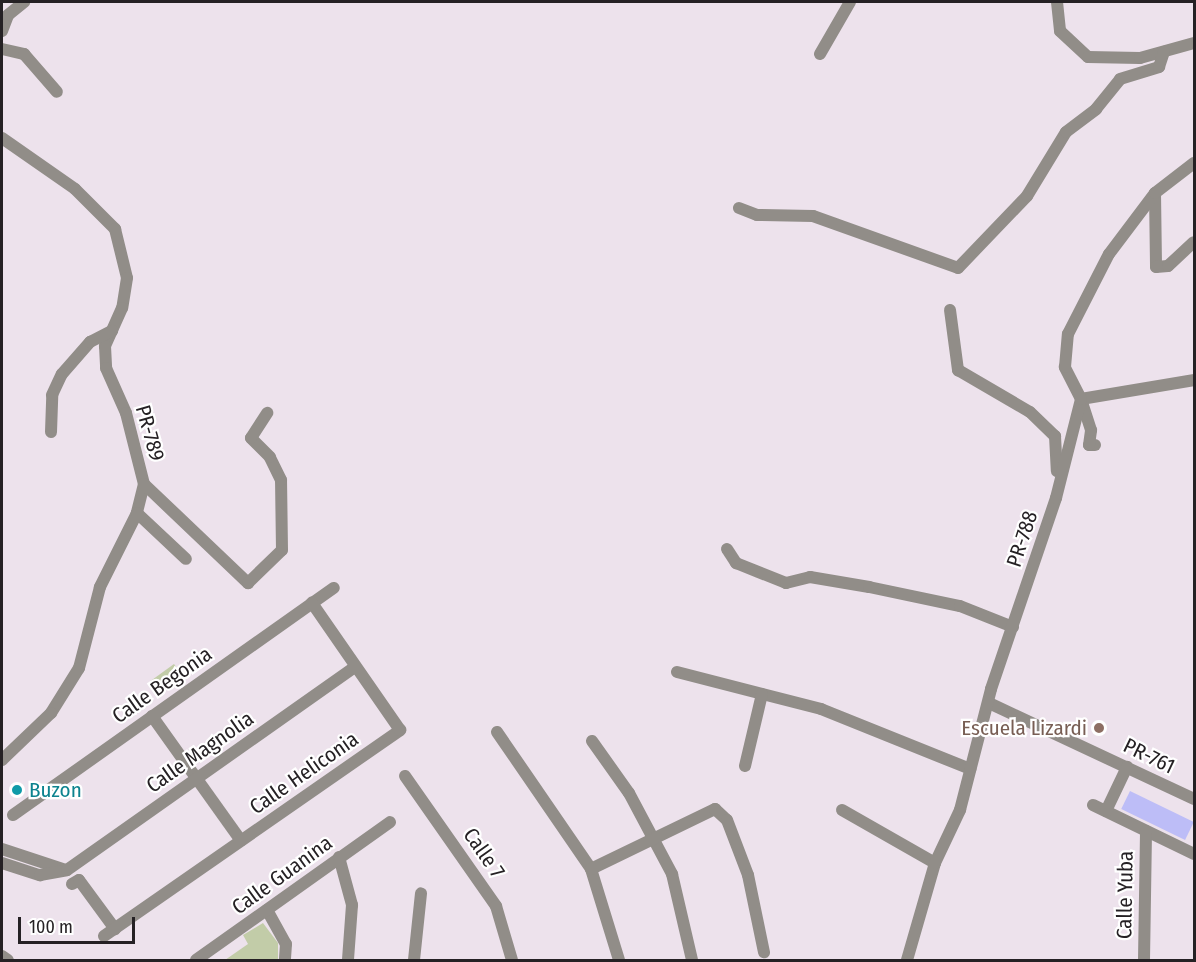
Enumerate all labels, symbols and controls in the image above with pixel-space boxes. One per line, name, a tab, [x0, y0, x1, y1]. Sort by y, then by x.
street label: PR-789	[130, 402, 170, 464]
street label: PR-788	[1001, 508, 1043, 570]
street label: Calle Begonia	[107, 641, 217, 729]
street label: Calle Magnolia	[142, 706, 258, 798]
place label: Escuela Lizardi	[961, 715, 1087, 741]
marker: Escuela Lizardi	[1092, 721, 1106, 735]
street label: Calle Heliconia	[245, 726, 363, 820]
street label: PR-761	[1119, 733, 1179, 779]
place label: Buzon	[29, 777, 82, 803]
marker: Buzon	[10, 783, 24, 797]
street label: Calle 7	[458, 823, 510, 883]
street label: Calle Guanina	[227, 830, 337, 920]
street label: Calle Yuba	[1112, 851, 1138, 939]
scale bar	[21, 905, 138, 943]
text: 100 m	[29, 916, 73, 938]

